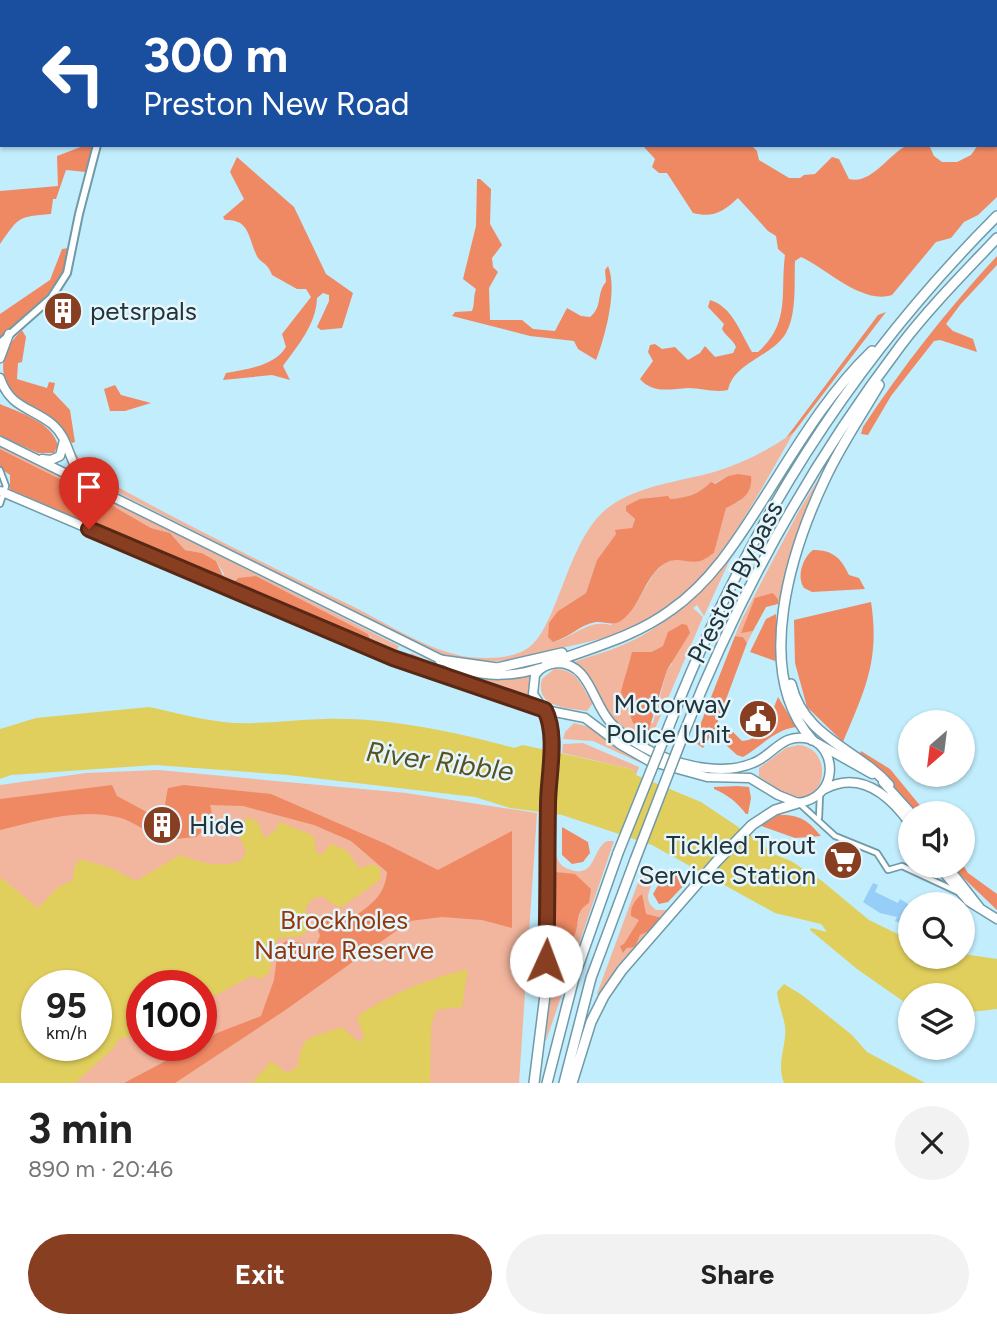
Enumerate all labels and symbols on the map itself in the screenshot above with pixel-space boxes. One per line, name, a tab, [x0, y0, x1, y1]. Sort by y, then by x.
building icon: petsrpals	[42, 290, 84, 332]
place label: petsrpals	[90, 295, 197, 327]
pin	[59, 457, 119, 529]
street label: Preston Bypass	[680, 495, 790, 669]
place label: Motorway Police Unit	[606, 688, 731, 750]
public building icon: Motorway Police Unit	[737, 698, 779, 740]
north arrow	[898, 710, 975, 788]
water label: River Ribble	[364, 734, 516, 788]
building icon: Hide	[141, 804, 183, 846]
place label: Hide	[189, 809, 244, 841]
place label: Tickled Trout Service Station	[638, 829, 816, 891]
supermarket icon: Tickled Trout Service Station	[822, 839, 864, 881]
park label: Brockholes Nature Reserve	[254, 904, 434, 966]
position arrow	[509, 924, 583, 998]
speed limit sign: 100	[126, 970, 217, 1061]

